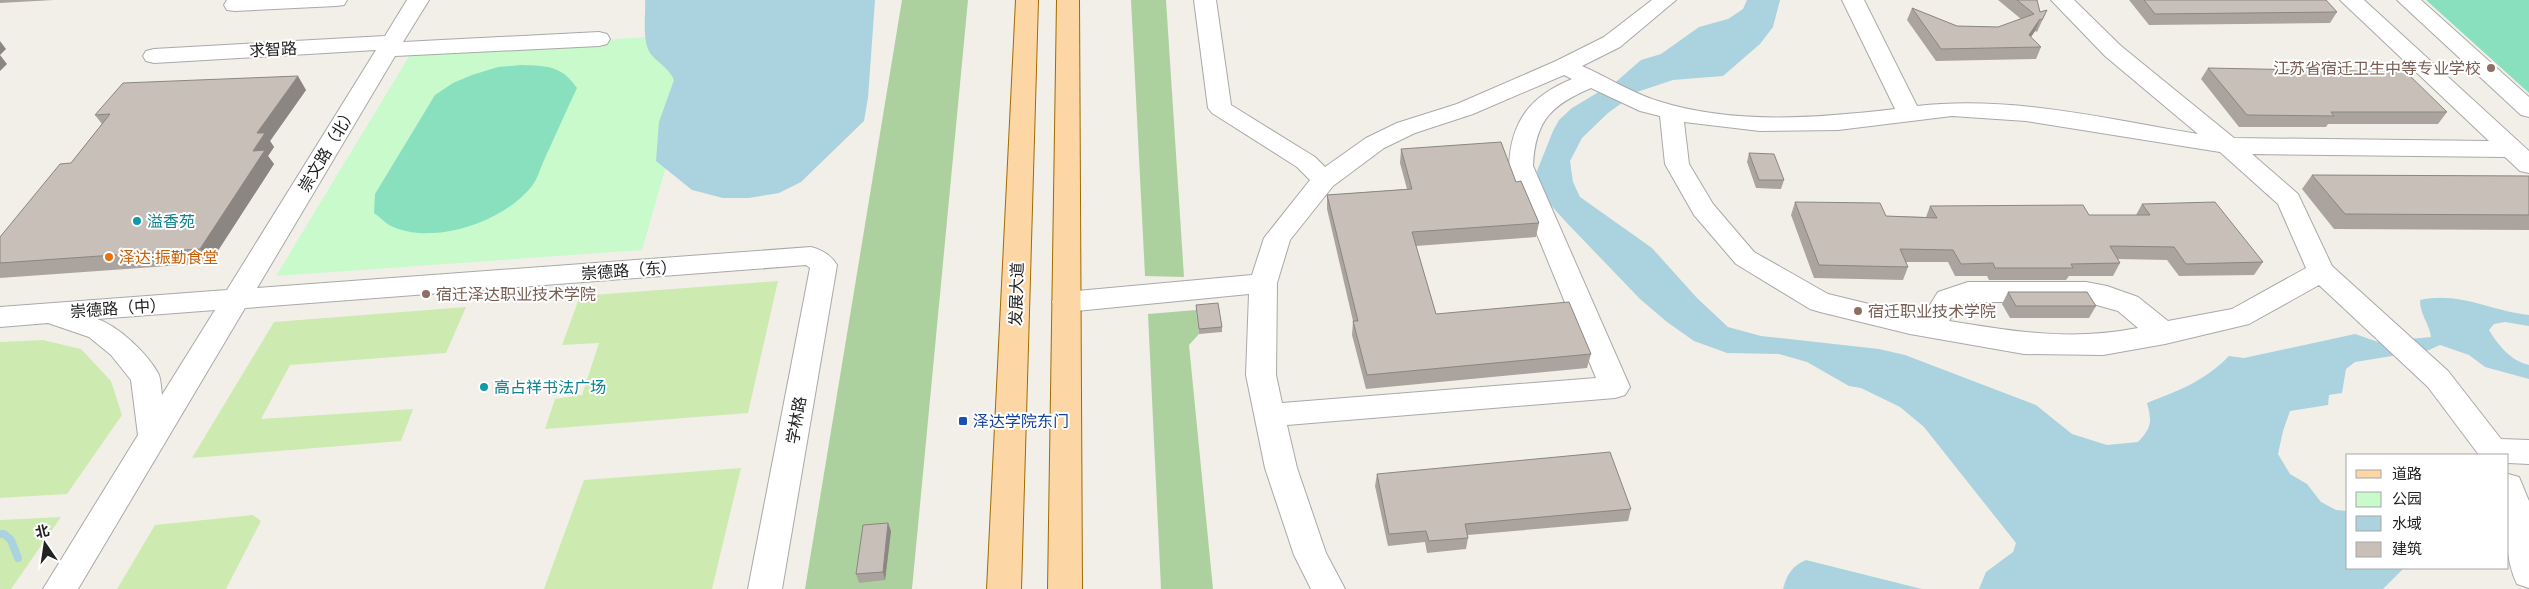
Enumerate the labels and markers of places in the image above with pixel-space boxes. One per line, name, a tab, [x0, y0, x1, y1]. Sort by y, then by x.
place label: 江苏省宿迁卫生中等专业学校	[2273, 57, 2481, 79]
marker: 江苏省宿迁卫生中等专业学校	[2485, 62, 2497, 74]
place label: 溢香苑	[147, 210, 195, 232]
marker: 溢香苑	[131, 215, 143, 227]
place label: 泽达·振勤食堂	[119, 246, 219, 268]
marker: 泽达·振勤食堂	[103, 251, 115, 263]
place label: 宿迁泽达职业技术学院	[436, 283, 596, 305]
marker: 宿迁泽达职业技术学院	[420, 288, 432, 300]
place label: 宿迁职业技术学院	[1868, 300, 1996, 322]
marker: 宿迁职业技术学院	[1852, 305, 1864, 317]
place label: 高占祥书法广场	[494, 376, 606, 398]
marker: 高占祥书法广场	[478, 381, 490, 393]
place label: 泽达学院东门	[973, 410, 1069, 432]
marker: 泽达学院东门	[957, 415, 969, 427]

